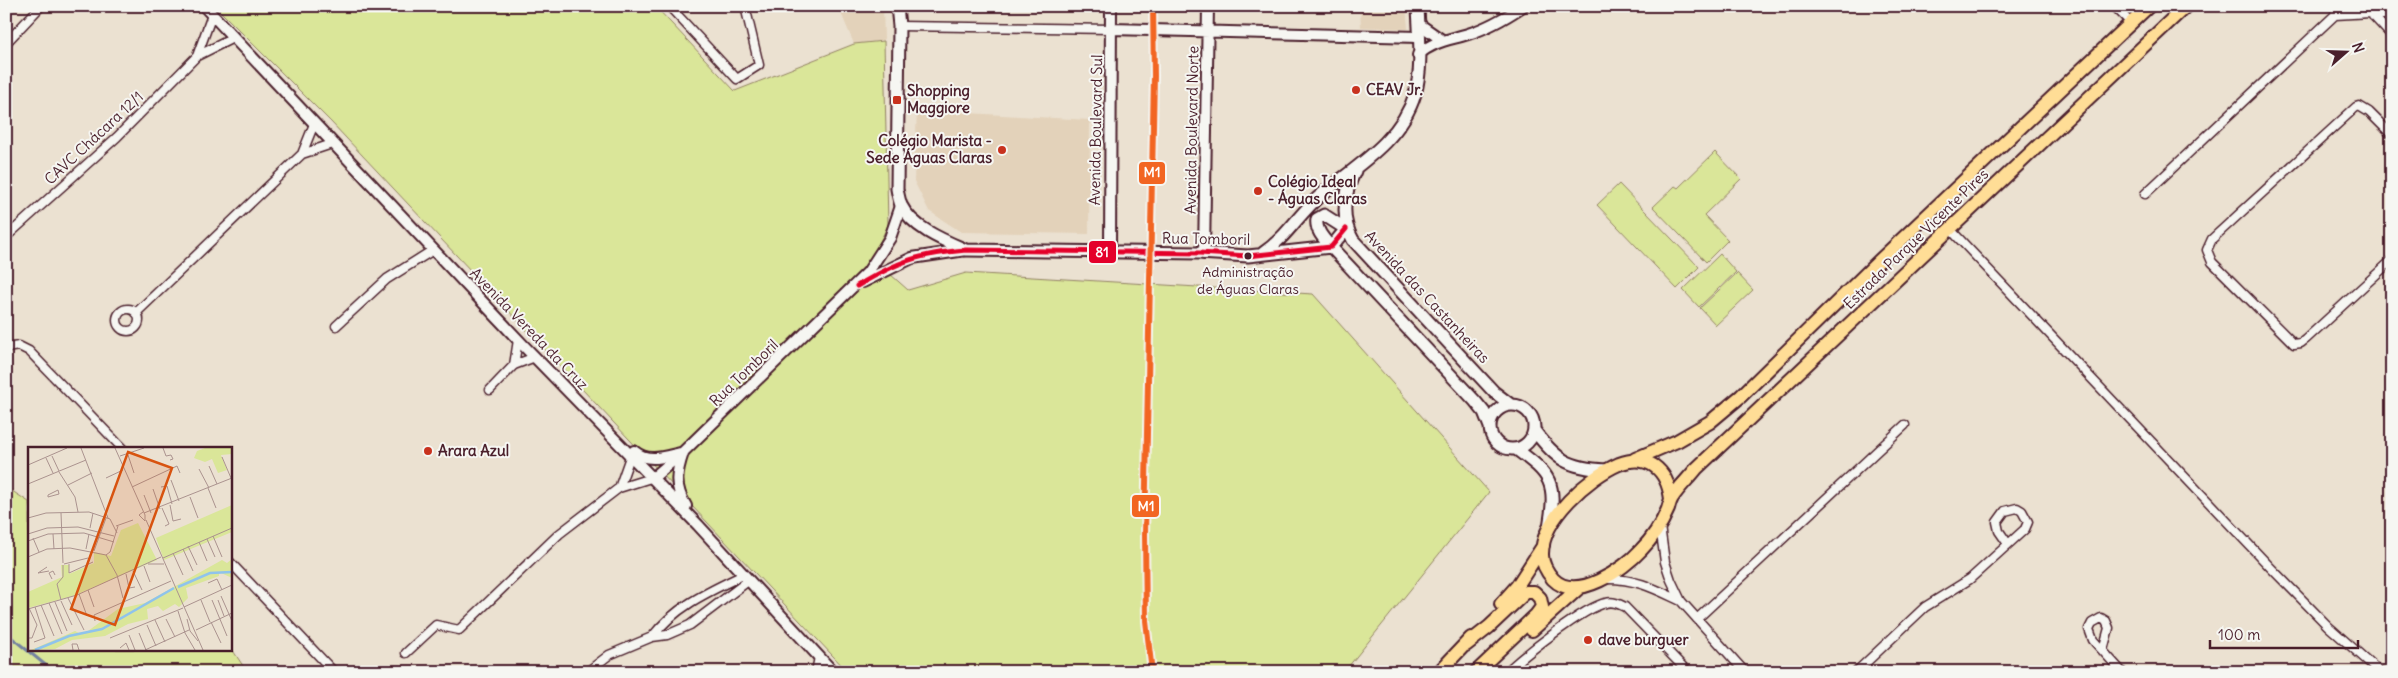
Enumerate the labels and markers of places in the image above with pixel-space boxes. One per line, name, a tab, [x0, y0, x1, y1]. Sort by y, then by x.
place label: CEAV Jr.	[1366, 80, 1423, 99]
place label: Shopping Maggiore	[907, 81, 970, 118]
marker: CEAV Jr.	[1350, 84, 1362, 96]
marker: Shopping Maggiore	[891, 94, 903, 106]
place label: Colégio Marista - Sede Águas Claras	[866, 131, 992, 168]
marker: Colégio Marista - Sede Águas Claras	[996, 144, 1008, 156]
place label: Colégio Ideal - Águas Claras	[1268, 172, 1367, 209]
marker: Colégio Ideal - Águas Claras	[1252, 185, 1264, 197]
marker: Administração de Águas Claras	[1243, 251, 1253, 261]
place label: Administração de Águas Claras	[1197, 263, 1299, 298]
place label: Arara Azul	[438, 441, 509, 460]
marker: Arara Azul	[422, 445, 434, 457]
place label: dave burguer	[1598, 630, 1689, 650]
marker: dave burguer	[1582, 634, 1594, 646]

